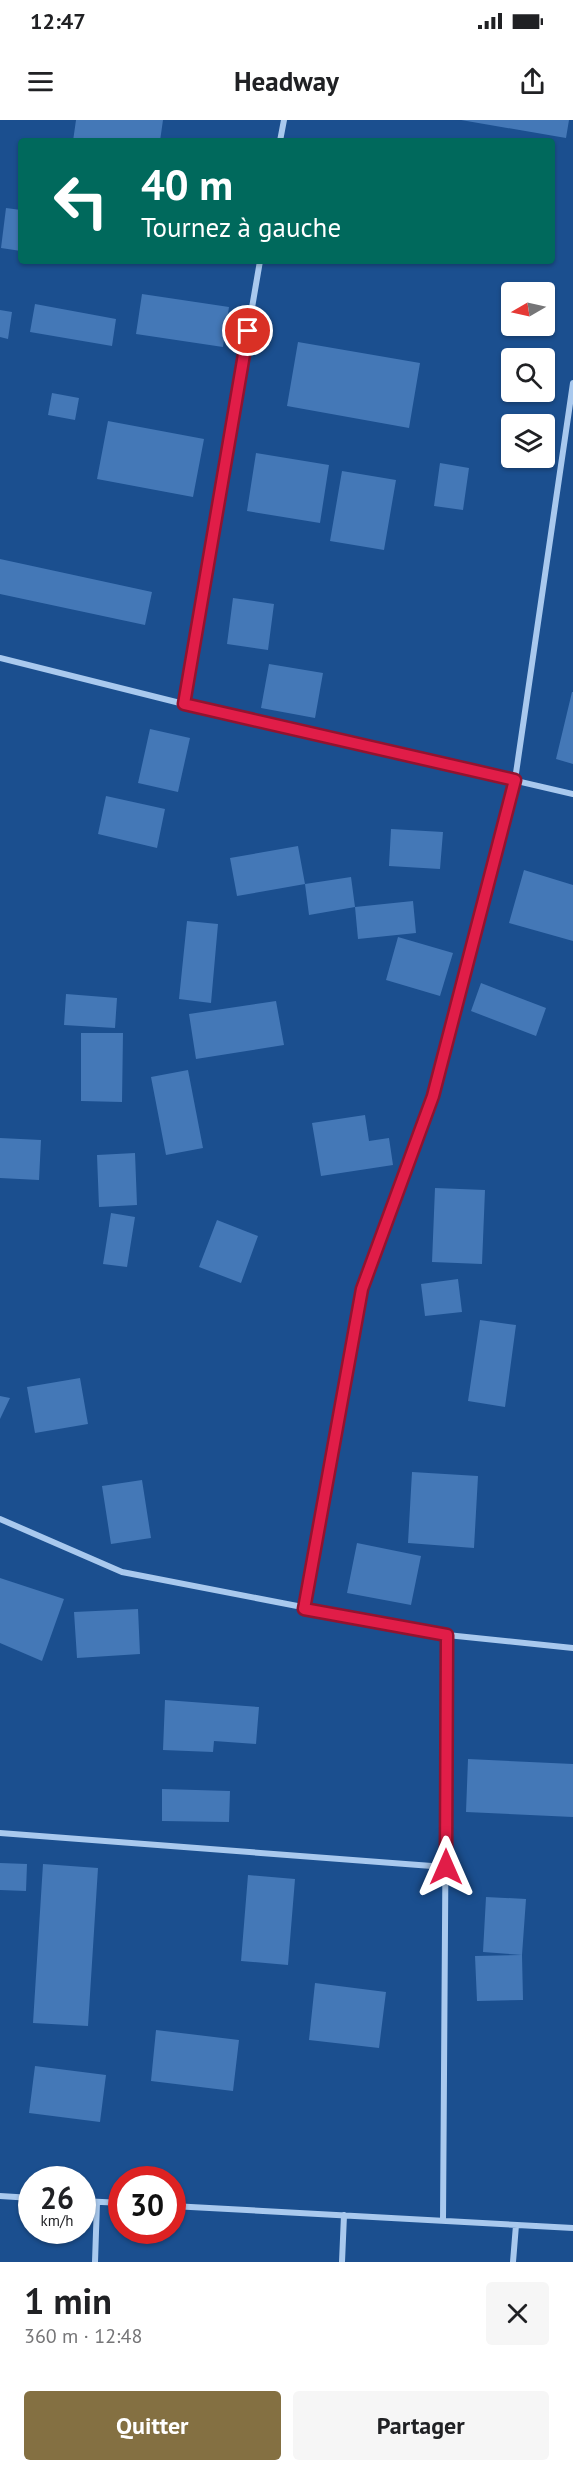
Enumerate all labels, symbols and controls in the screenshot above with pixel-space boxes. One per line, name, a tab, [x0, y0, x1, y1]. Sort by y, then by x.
text: 12:47	[30, 7, 86, 35]
text: Headway	[234, 64, 339, 98]
icon: menu	[24, 65, 57, 98]
icon: share	[516, 65, 549, 98]
text: 40 m	[141, 157, 233, 212]
icon: left	[42, 162, 120, 240]
text: Tournez à gauche	[141, 210, 341, 244]
north arrow	[501, 282, 555, 336]
map controls	[501, 282, 555, 468]
pin	[222, 305, 273, 356]
icon: arrive	[231, 314, 264, 347]
button: search	[501, 348, 555, 402]
button: layers	[501, 414, 555, 468]
position arrow	[414, 1835, 478, 1899]
speed limit sign: 30	[108, 2166, 186, 2244]
text: 26	[40, 2178, 74, 2217]
text: km/h	[41, 2211, 73, 2230]
text: 1 min	[24, 2277, 112, 2324]
button: close	[486, 2282, 549, 2345]
text: 360 m · 12:48	[24, 2323, 142, 2349]
button: Quitter	[24, 2391, 281, 2460]
button: Partager	[293, 2391, 549, 2460]

